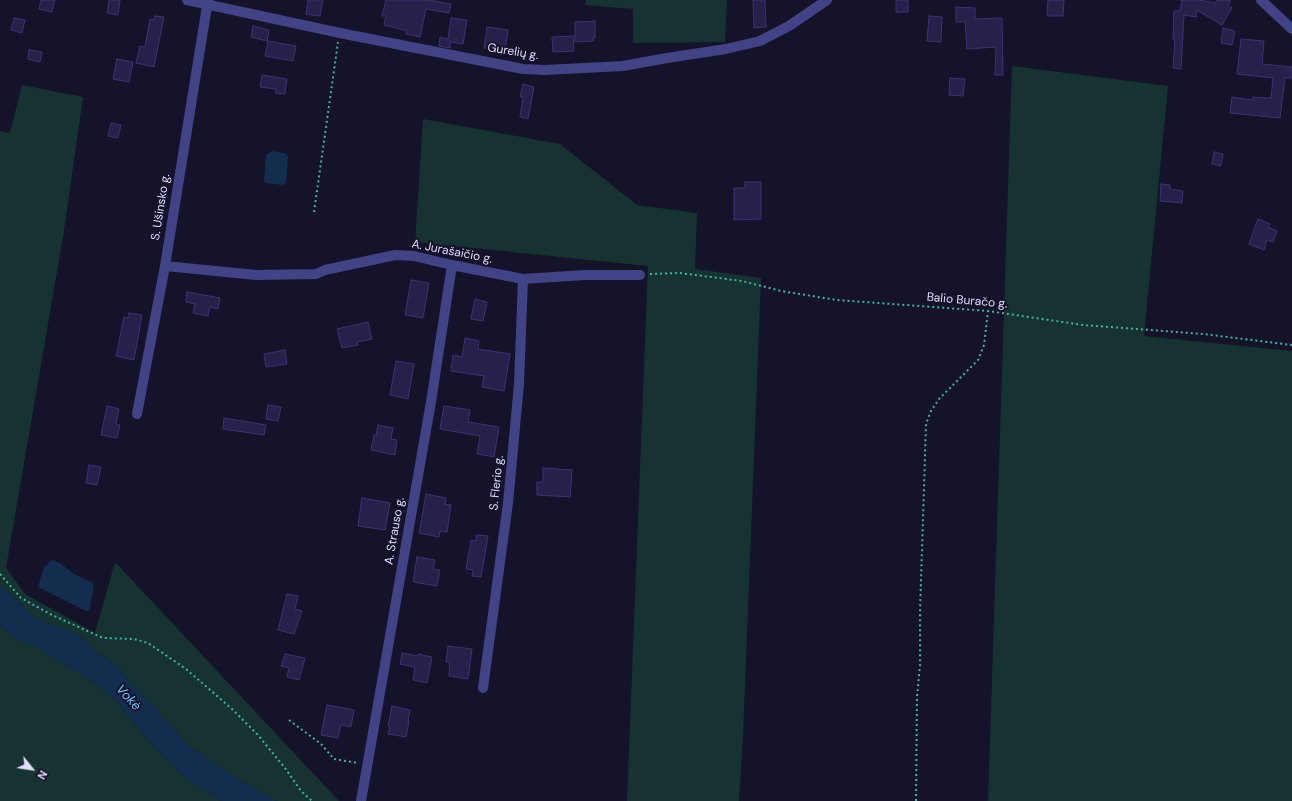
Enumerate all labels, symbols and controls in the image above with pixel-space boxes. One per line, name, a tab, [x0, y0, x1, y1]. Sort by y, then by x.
street label: Gurelių g.	[486, 41, 540, 63]
street label: S. Ušinsko g.	[149, 173, 173, 241]
street label: A. Jurašaičio g.	[410, 237, 494, 267]
street label: Balio Buračo g.	[926, 290, 1008, 312]
street label: S. Flerio g.	[487, 455, 507, 511]
street label: A. Strauso g.	[382, 496, 408, 566]
water label: Vokė	[112, 682, 144, 714]
north arrow	[12, 749, 52, 789]
text: N	[34, 768, 50, 782]

